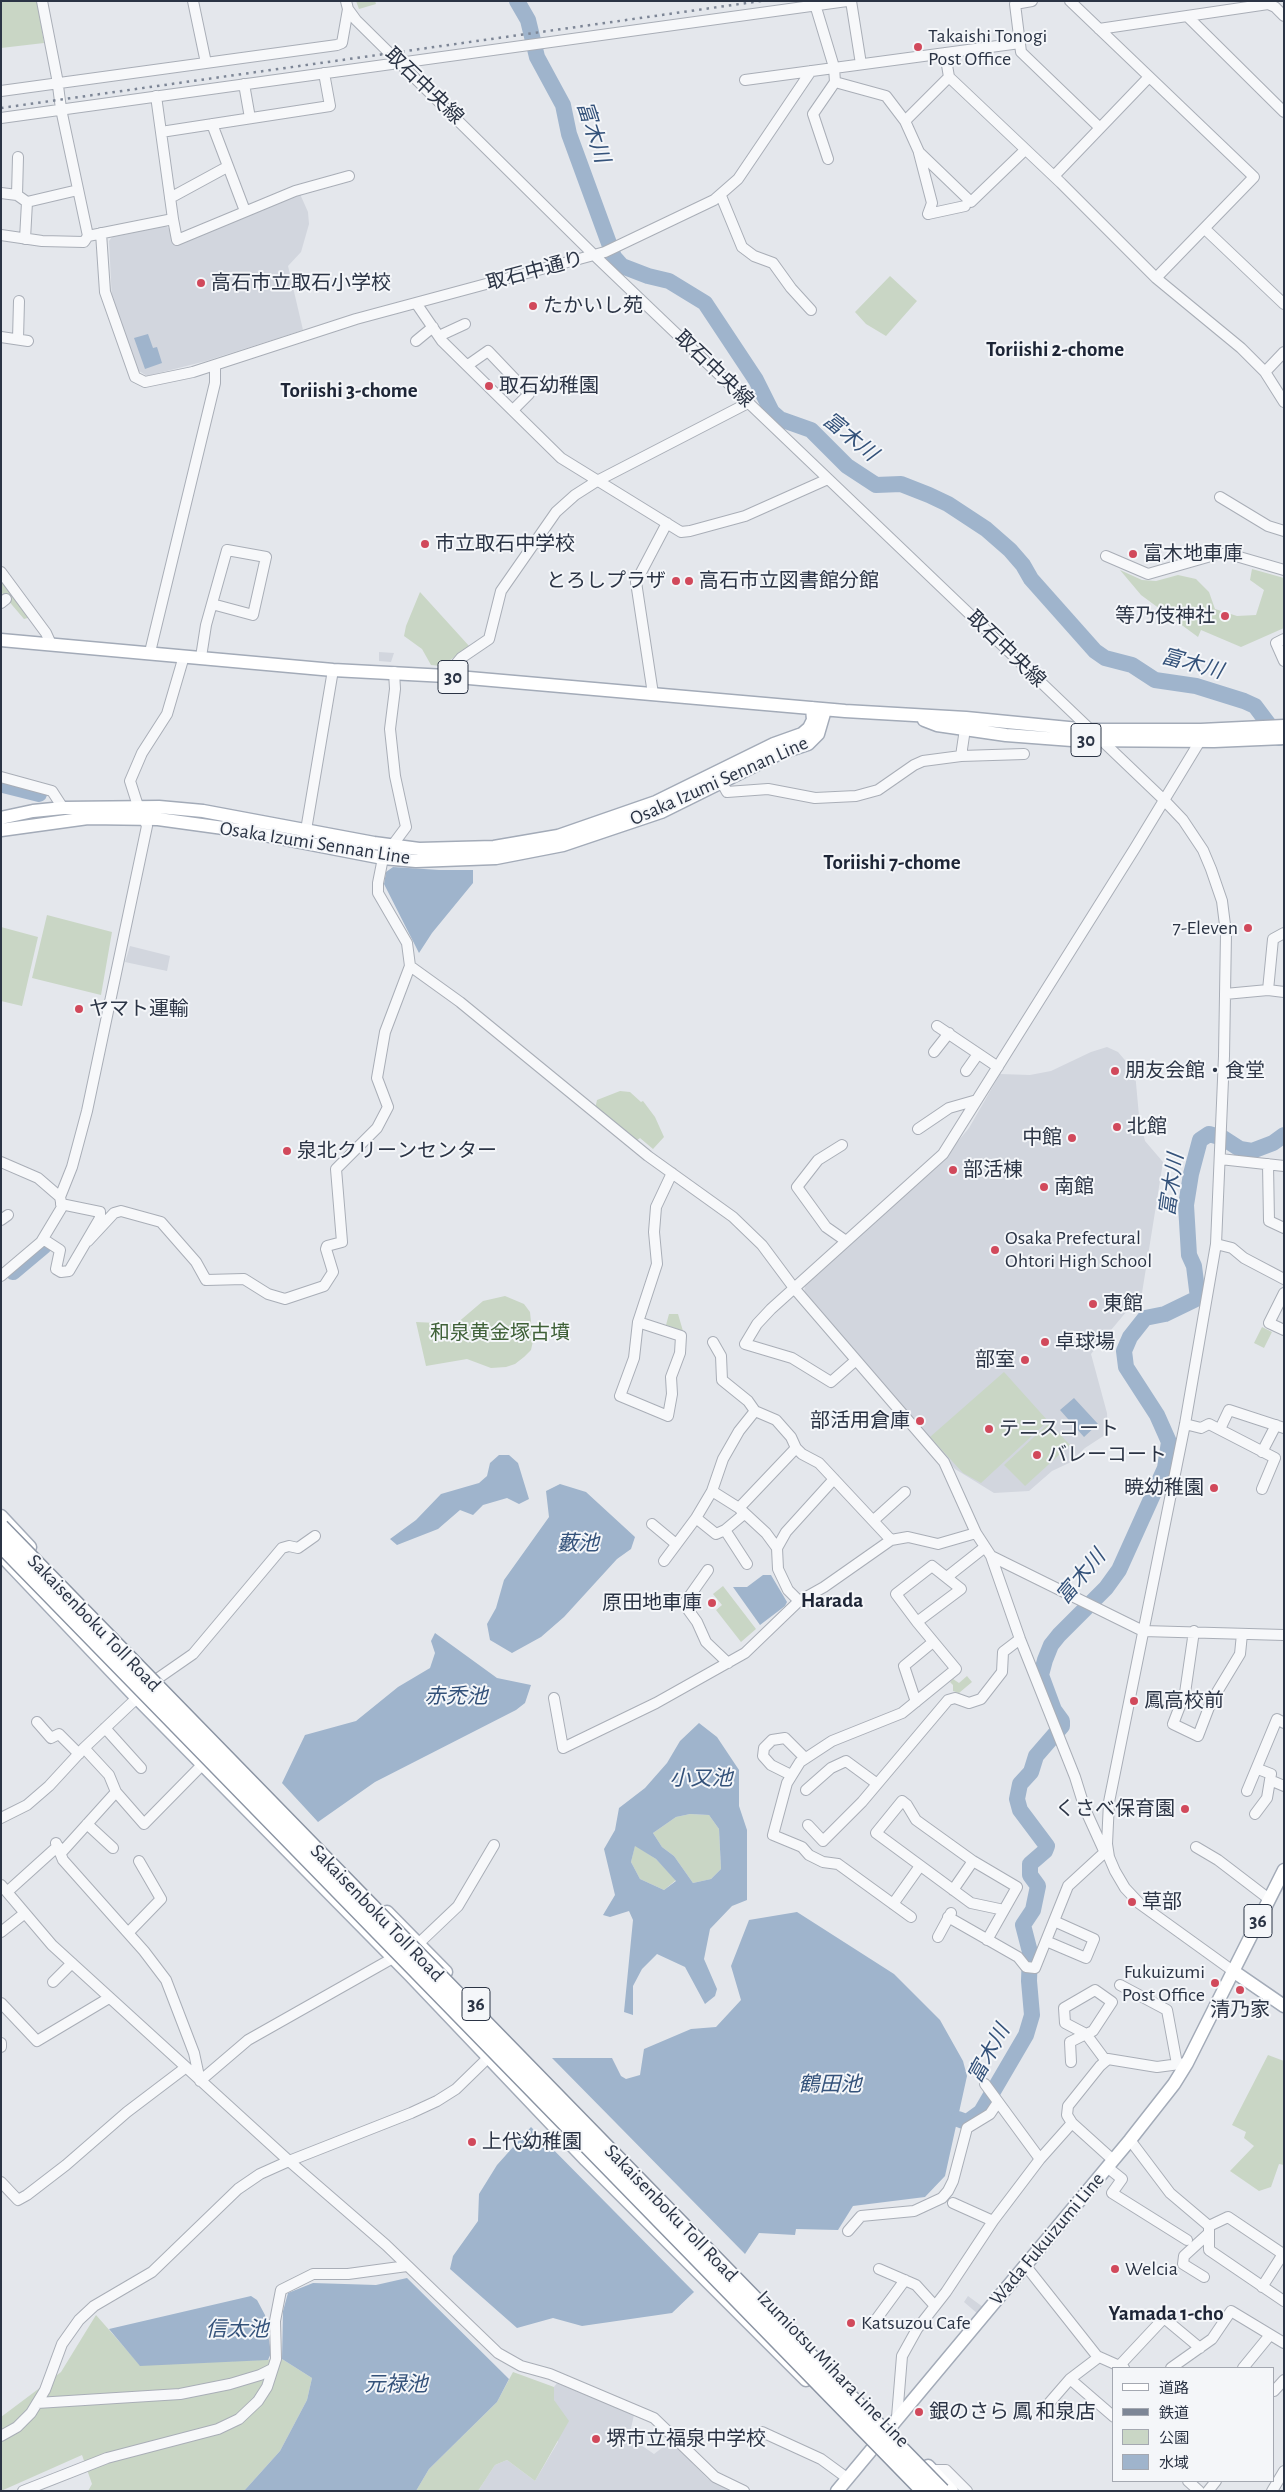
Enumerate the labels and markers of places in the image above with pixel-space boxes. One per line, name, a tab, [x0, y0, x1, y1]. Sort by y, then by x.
place label: Takaishi Tonogi Post Office	[928, 24, 1047, 71]
marker: Takaishi Tonogi Post Office	[912, 41, 924, 53]
place label: 高石市立取石小学校	[211, 271, 391, 295]
marker: 高石市立取石小学校	[195, 277, 207, 289]
place label: たかいし苑	[543, 294, 643, 318]
marker: たかいし苑	[527, 300, 539, 312]
place label: 取石幼稚園	[499, 374, 599, 398]
marker: 取石幼稚園	[483, 380, 495, 392]
place label: 市立取石中学校	[435, 532, 575, 556]
marker: 市立取石中学校	[419, 538, 431, 550]
place label: 富木地車庫	[1143, 542, 1243, 566]
marker: 富木地車庫	[1127, 548, 1139, 560]
place label: とろしプラザ	[546, 569, 666, 593]
place label: 高石市立図書館分館	[699, 569, 879, 593]
marker: とろしプラザ	[670, 575, 682, 587]
marker: 高石市立図書館分館	[683, 575, 695, 587]
place label: 等乃伎神社	[1115, 604, 1215, 628]
marker: 等乃伎神社	[1219, 610, 1231, 622]
place label: 7-Eleven	[1173, 916, 1238, 940]
marker: 7-Eleven	[1242, 922, 1254, 934]
place label: ヤマト運輸	[89, 997, 189, 1021]
marker: ヤマト運輸	[73, 1003, 85, 1015]
place label: 朋友会館・食堂	[1125, 1059, 1265, 1083]
marker: 朋友会館・食堂	[1109, 1065, 1121, 1077]
place label: 北館	[1127, 1115, 1167, 1139]
marker: 北館	[1111, 1121, 1123, 1133]
place label: 中館	[1022, 1126, 1062, 1150]
marker: 中館	[1066, 1132, 1078, 1144]
place label: 泉北クリーンセンター	[297, 1139, 497, 1163]
marker: 泉北クリーンセンター	[281, 1145, 293, 1157]
place label: 部活棟	[963, 1158, 1023, 1182]
marker: 部活棟	[947, 1164, 959, 1176]
place label: 南館	[1054, 1175, 1094, 1199]
marker: 南館	[1038, 1181, 1050, 1193]
place label: Osaka Prefectural Ohtori High School	[1005, 1226, 1152, 1273]
marker: Osaka Prefectural Ohtori High School	[989, 1244, 1001, 1256]
place label: 東館	[1103, 1292, 1143, 1316]
marker: 東館	[1087, 1298, 1099, 1310]
place label: 卓球場	[1055, 1330, 1115, 1354]
marker: 卓球場	[1039, 1336, 1051, 1348]
place label: 部室	[975, 1348, 1015, 1372]
marker: 部室	[1019, 1354, 1031, 1366]
place label: 部活用倉庫	[810, 1409, 910, 1433]
marker: 部活用倉庫	[914, 1415, 926, 1427]
place label: テニスコート	[999, 1417, 1119, 1441]
marker: テニスコート	[983, 1423, 995, 1435]
place label: バレーコート	[1047, 1443, 1167, 1467]
marker: バレーコート	[1031, 1449, 1043, 1461]
place label: 暁幼稚園	[1124, 1476, 1204, 1500]
marker: 暁幼稚園	[1208, 1482, 1220, 1494]
place label: 原田地車庫	[602, 1591, 702, 1615]
marker: 原田地車庫	[706, 1597, 718, 1609]
place label: 鳳高校前	[1144, 1689, 1224, 1713]
marker: 鳳高校前	[1128, 1695, 1140, 1707]
place label: くさべ保育園	[1055, 1797, 1175, 1821]
marker: くさべ保育園	[1179, 1803, 1191, 1815]
place label: 草部	[1142, 1890, 1182, 1914]
marker: 草部	[1126, 1896, 1138, 1908]
place label: Fukuizumi Post Office	[1122, 1960, 1205, 2007]
marker: Fukuizumi Post Office	[1209, 1977, 1221, 1989]
marker: 清乃家	[1234, 1984, 1246, 1996]
place label: 清乃家	[1210, 1998, 1270, 2022]
place label: 上代幼稚園	[482, 2130, 582, 2154]
marker: 上代幼稚園	[466, 2136, 478, 2148]
place label: Welcia	[1125, 2257, 1178, 2281]
marker: Welcia	[1109, 2263, 1121, 2275]
place label: Katsuzou Cafe	[861, 2311, 971, 2335]
marker: Katsuzou Cafe	[845, 2317, 857, 2329]
place label: 銀のさら 鳳 和泉店	[929, 2400, 1096, 2424]
marker: 銀のさら 鳳 和泉店	[913, 2406, 925, 2418]
place label: 堺市立福泉中学校	[606, 2427, 766, 2451]
marker: 堺市立福泉中学校	[590, 2433, 602, 2445]

